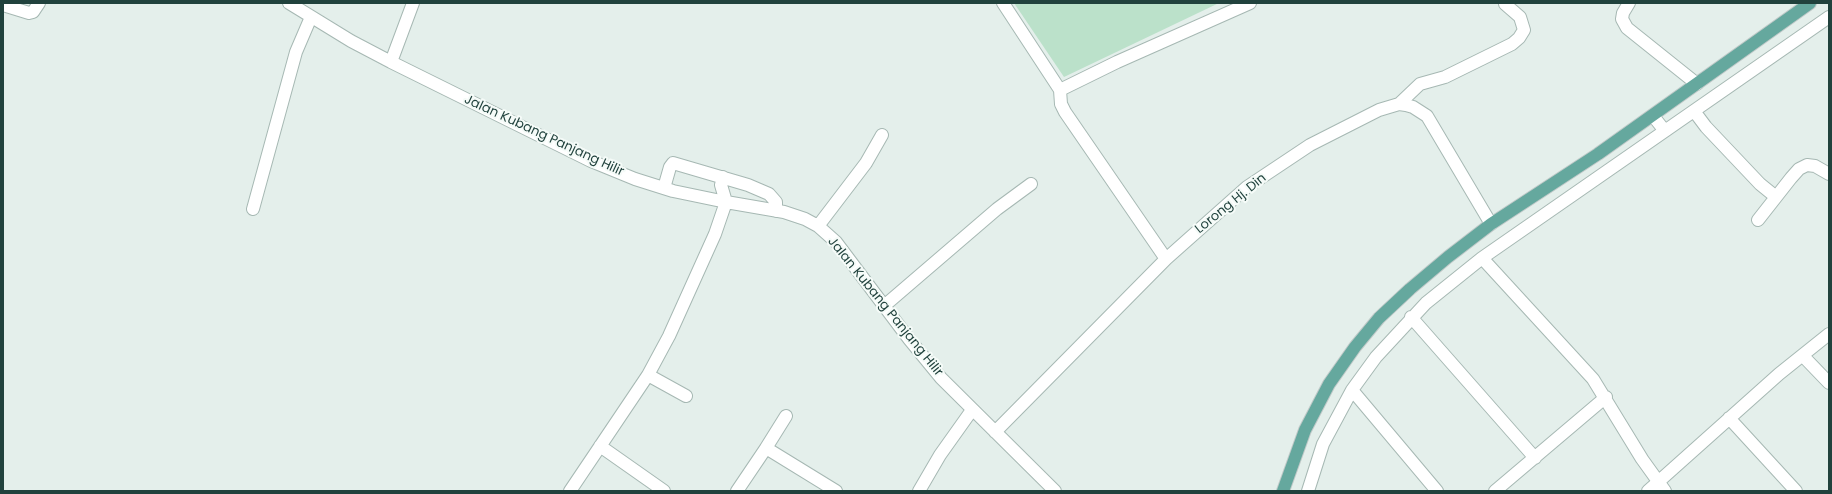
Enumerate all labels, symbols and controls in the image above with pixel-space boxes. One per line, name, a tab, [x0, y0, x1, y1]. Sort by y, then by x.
street label: Jalan Kubang Panjang Hilir	[462, 92, 626, 180]
street label: Lorong Hj. Din	[1192, 171, 1270, 237]
street label: Jalan Kubang Panjang Hilir	[824, 234, 946, 380]

